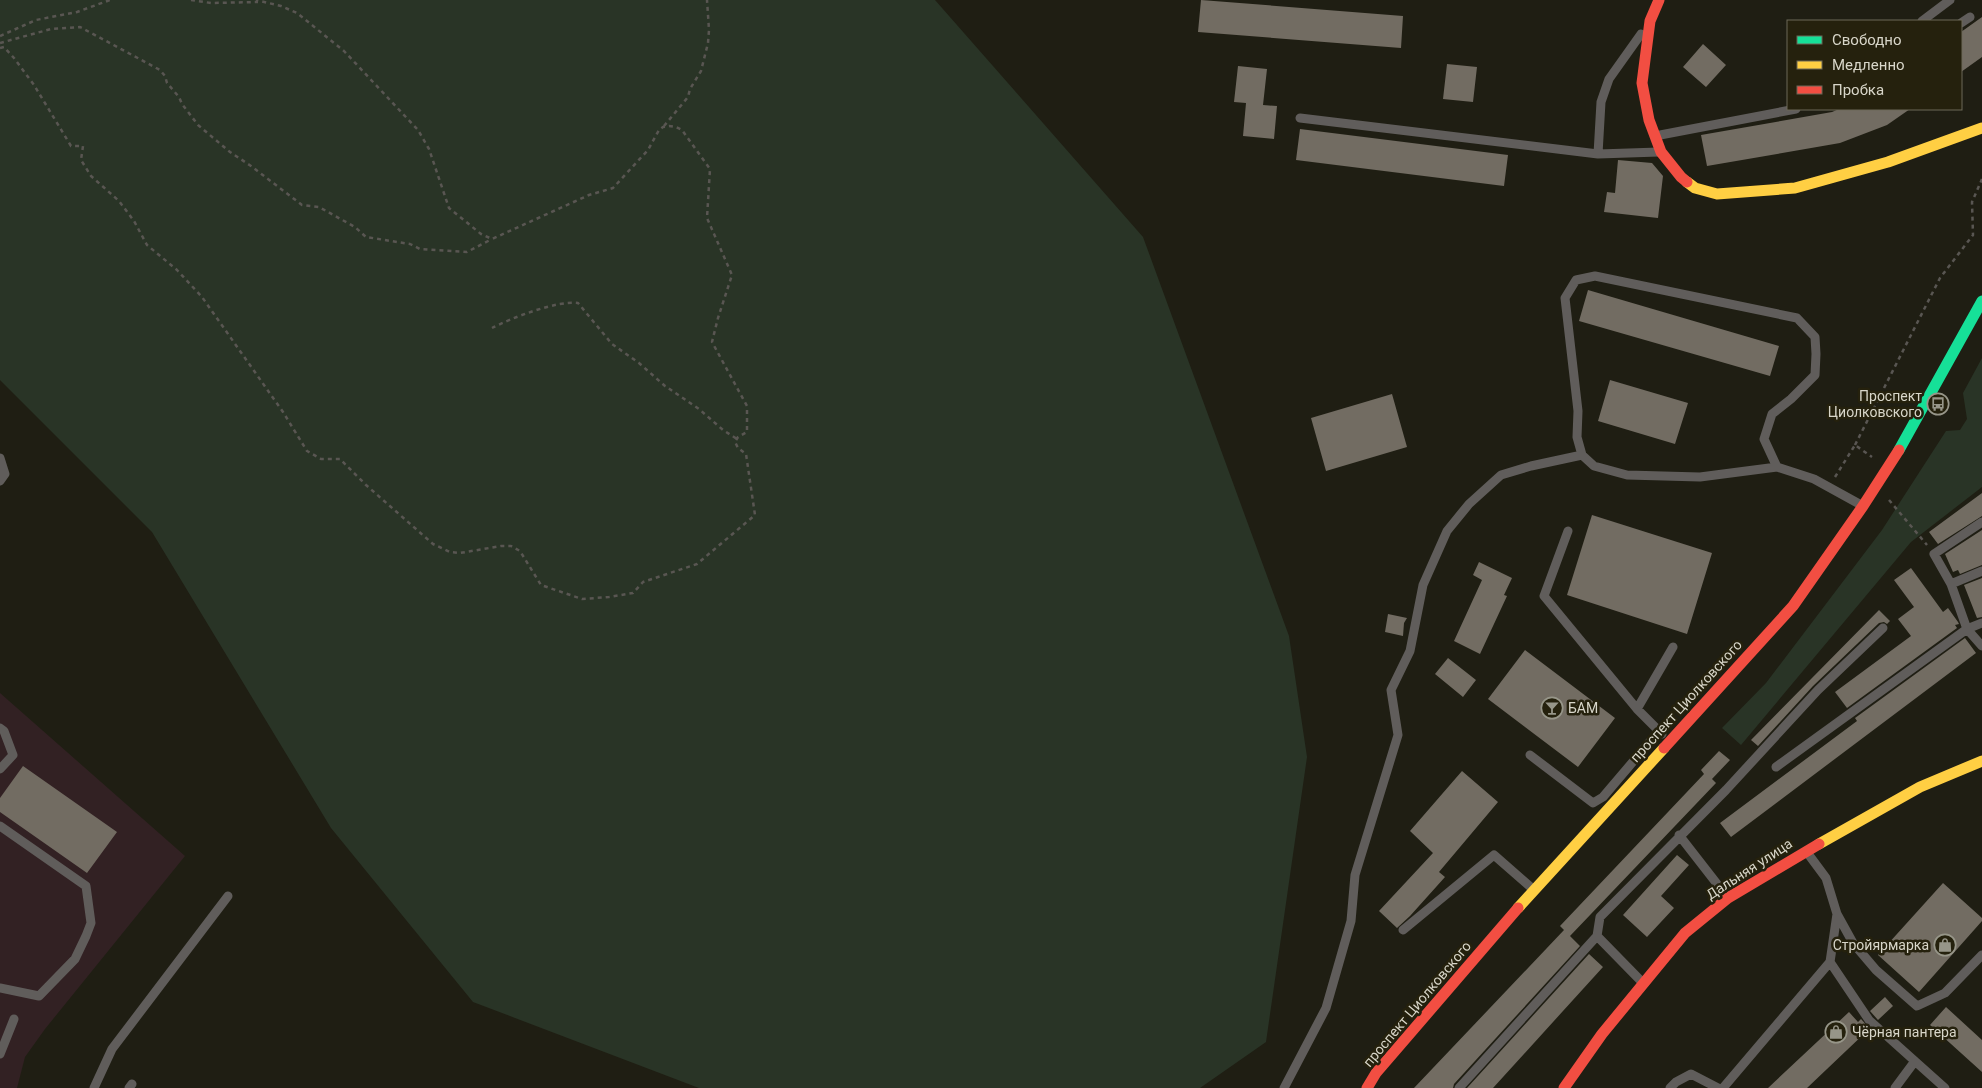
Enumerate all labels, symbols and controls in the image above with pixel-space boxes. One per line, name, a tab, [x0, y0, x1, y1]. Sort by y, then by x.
legend	[1787, 20, 1962, 110]
text: Свободно	[1832, 31, 1901, 49]
text: Медленно	[1832, 56, 1905, 74]
text: Пробка	[1832, 81, 1884, 99]
place label: Проспект Циолковского	[1828, 388, 1922, 420]
bus stop icon: Проспект Циолковского	[1926, 392, 1950, 416]
street label: проспект Циолковского	[1627, 637, 1745, 765]
bar icon: БАМ	[1540, 696, 1564, 720]
place label: БАМ	[1568, 700, 1598, 716]
street label: Дальняя улица	[1703, 835, 1795, 903]
shop icon: Стройярмарка	[1933, 933, 1957, 957]
place label: Стройярмарка	[1833, 937, 1929, 953]
street label: проспект Циолковского	[1360, 938, 1474, 1070]
shop icon: Чёрная пантера	[1824, 1020, 1848, 1044]
place label: Чёрная пантера	[1852, 1024, 1957, 1040]

